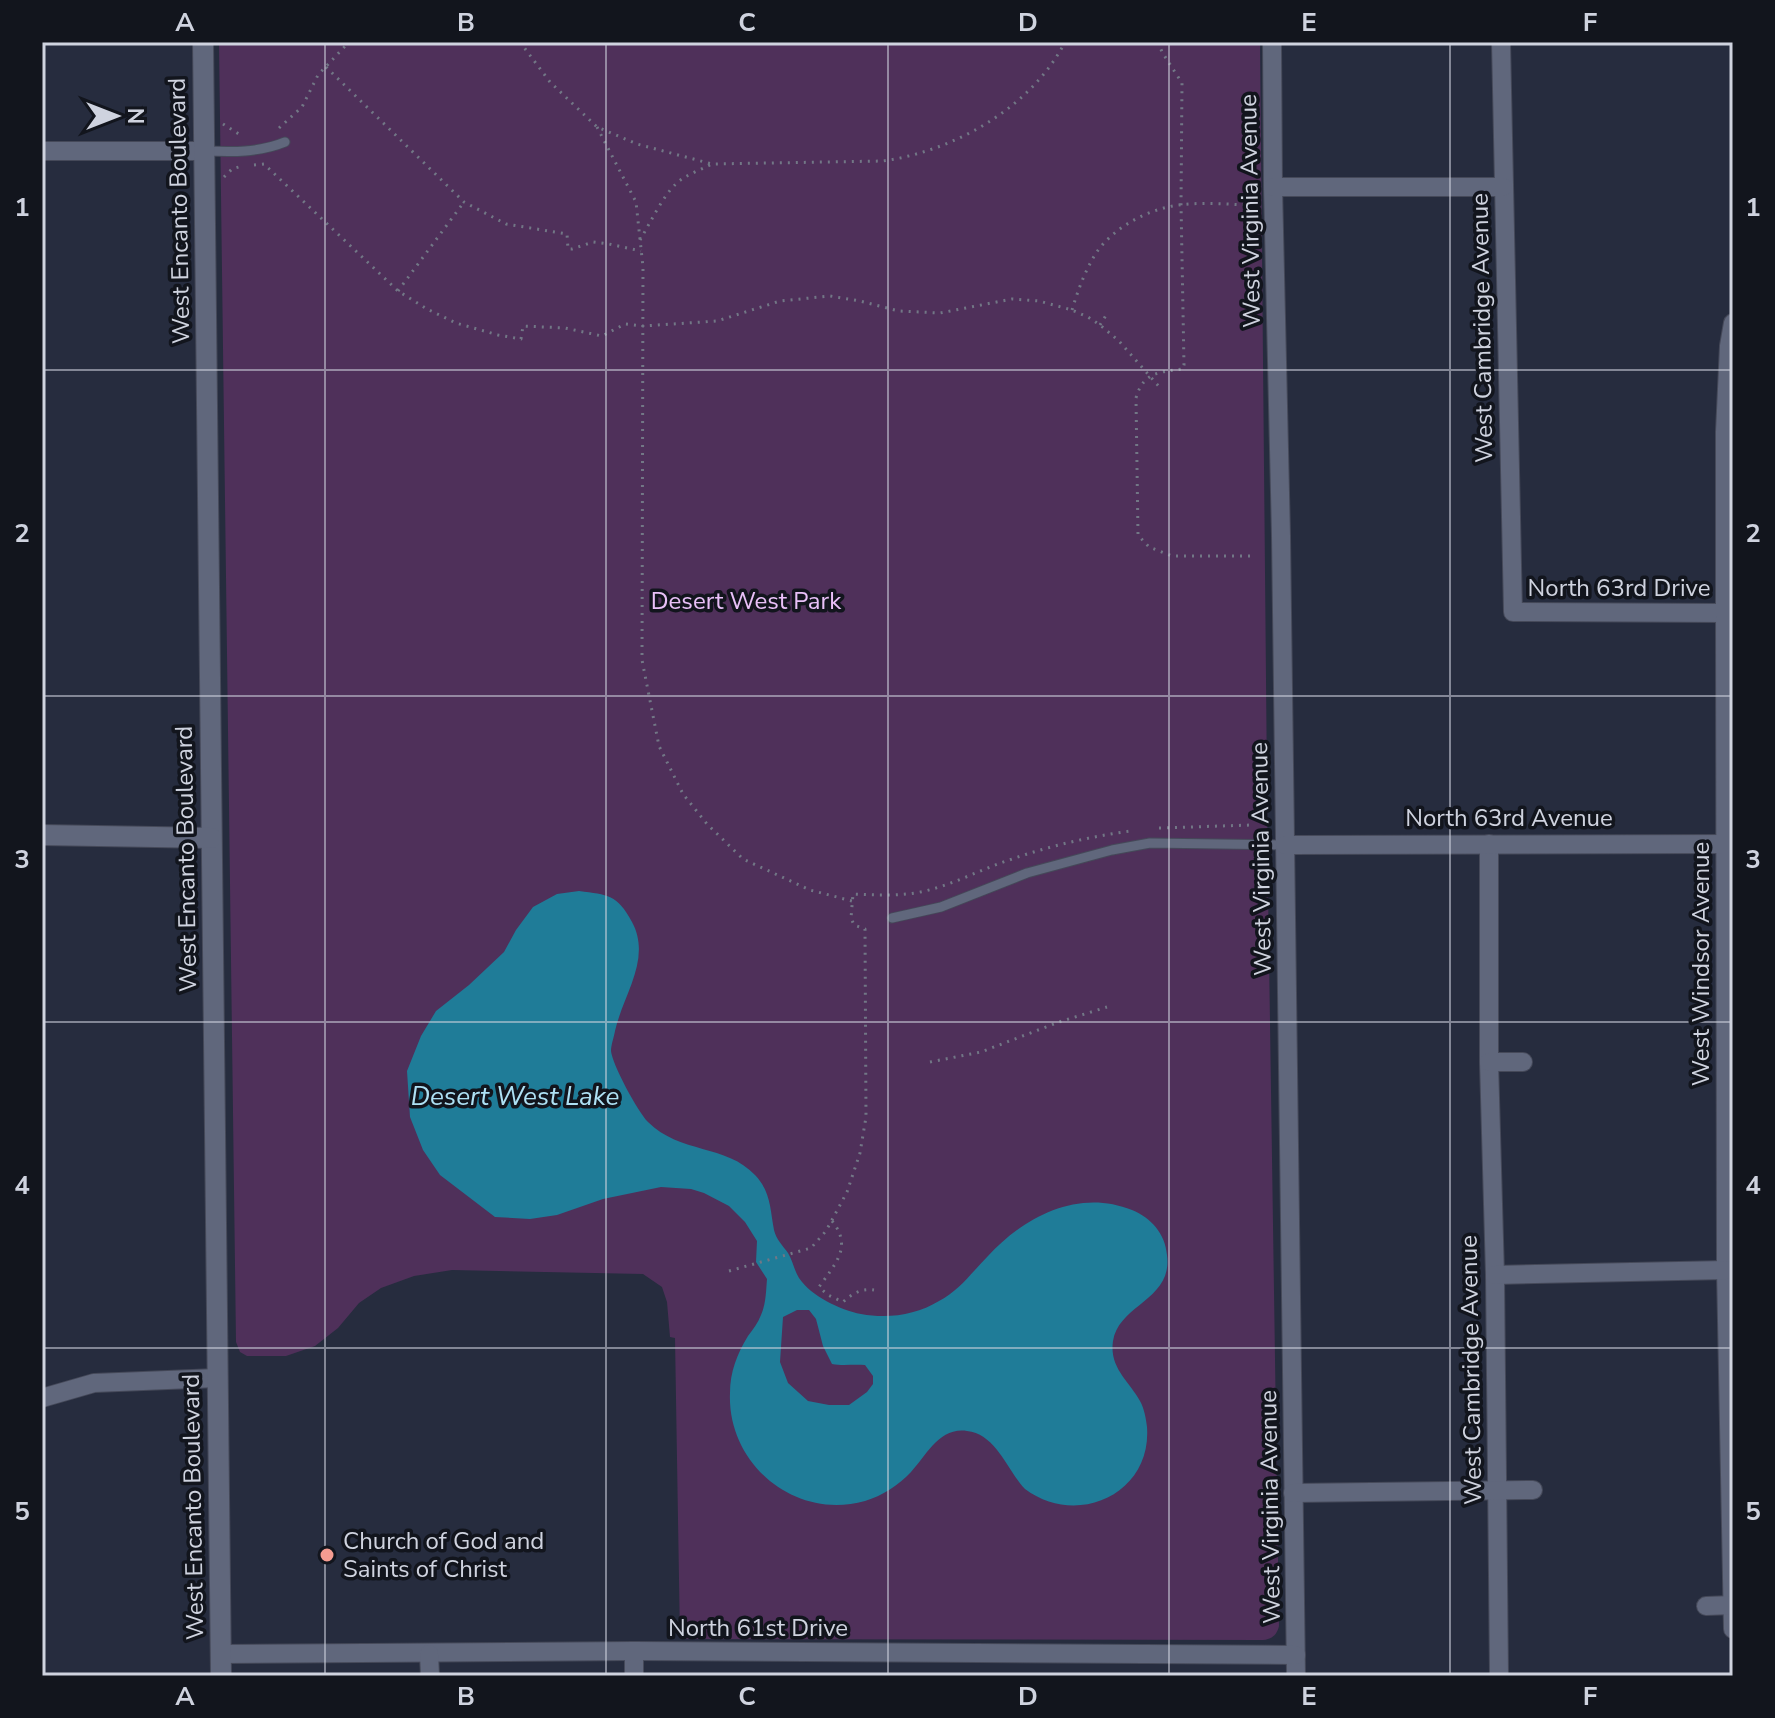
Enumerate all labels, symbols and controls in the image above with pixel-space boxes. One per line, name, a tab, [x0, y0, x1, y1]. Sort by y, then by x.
text: A	[175, 5, 195, 40]
text: B	[457, 5, 475, 40]
text: C	[738, 5, 756, 40]
text: D	[1018, 5, 1038, 40]
text: E	[1301, 5, 1317, 40]
text: F	[1583, 5, 1597, 40]
north arrow	[76, 76, 156, 156]
street label: West Encanto Boulevard	[161, 78, 197, 344]
street label: West Virginia Avenue	[1232, 94, 1268, 328]
text: N	[120, 108, 150, 124]
text: 1	[14, 190, 30, 225]
text: 1	[1745, 190, 1761, 225]
street label: West Cambridge Avenue	[1464, 193, 1500, 463]
text: 2	[14, 516, 30, 551]
text: 2	[1745, 516, 1761, 551]
street label: North 63rd Drive	[1528, 572, 1710, 604]
park label: Desert West Park	[651, 585, 842, 617]
street label: West Encanto Boulevard	[168, 726, 204, 992]
street label: West Virginia Avenue	[1243, 742, 1279, 976]
street label: North 63rd Avenue	[1405, 802, 1613, 834]
text: 3	[14, 842, 30, 877]
street label: West Windsor Avenue	[1685, 842, 1717, 1086]
text: 3	[1745, 842, 1761, 877]
water label: Desert West Lake	[411, 1079, 620, 1114]
text: 4	[14, 1168, 30, 1203]
text: 4	[1745, 1168, 1761, 1203]
street label: West Cambridge Avenue	[1453, 1235, 1489, 1505]
street label: West Encanto Boulevard	[175, 1374, 211, 1640]
street label: West Virginia Avenue	[1252, 1390, 1288, 1624]
text: 5	[14, 1494, 30, 1529]
text: 5	[1745, 1494, 1761, 1529]
place label: Church of God and Saints of Christ	[343, 1525, 544, 1585]
marker: Church of God and Saints of Christ	[318, 1546, 336, 1564]
street label: North 61st Drive	[668, 1612, 848, 1644]
text: A	[175, 1679, 195, 1714]
text: B	[457, 1679, 475, 1714]
text: C	[738, 1679, 756, 1714]
text: D	[1018, 1679, 1038, 1714]
text: E	[1301, 1679, 1317, 1714]
text: F	[1583, 1679, 1597, 1714]

